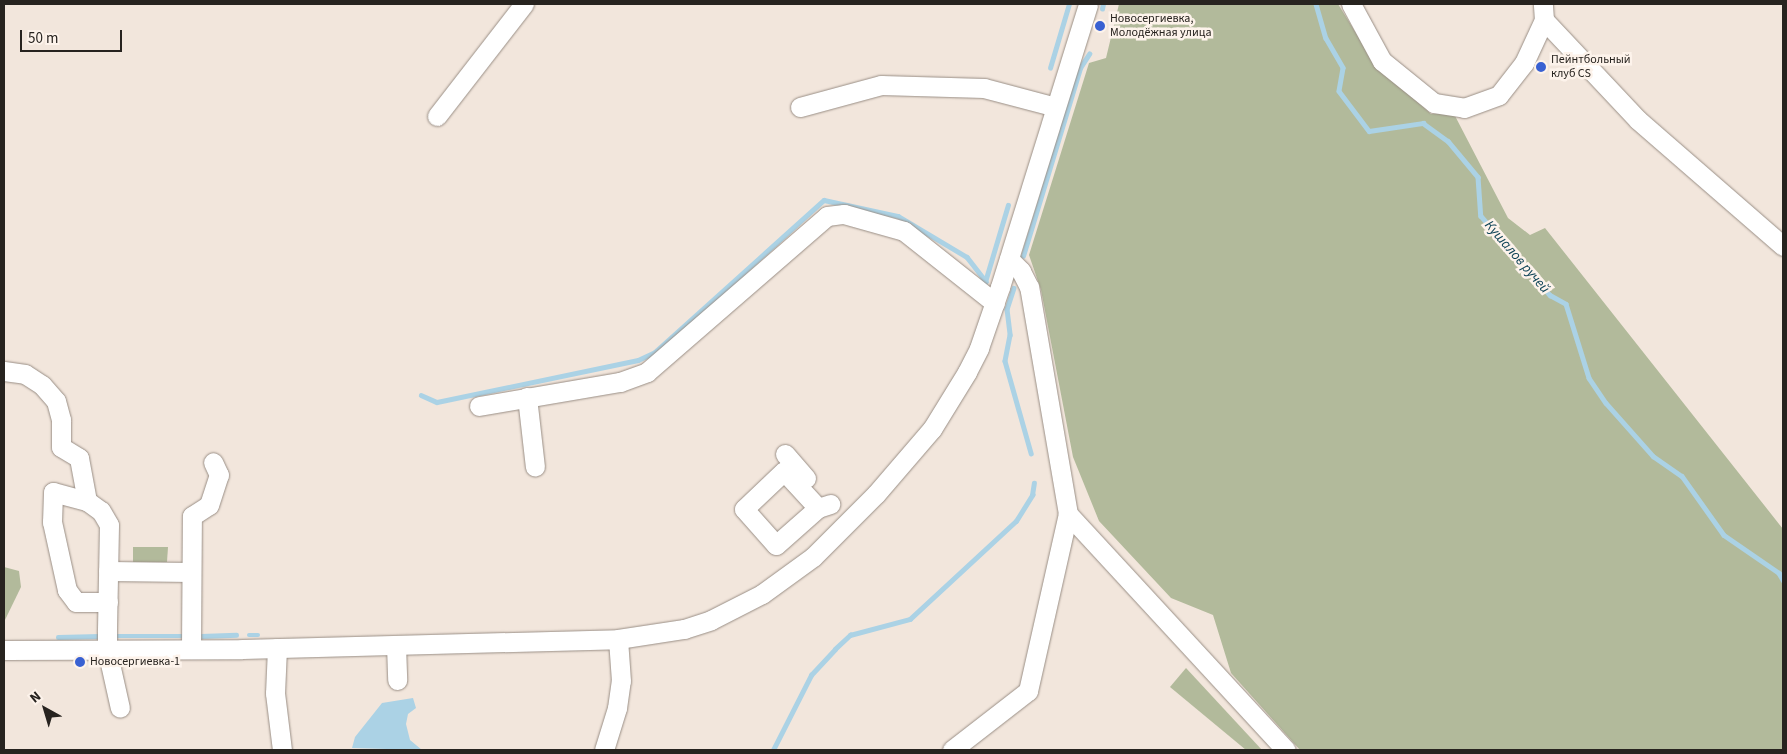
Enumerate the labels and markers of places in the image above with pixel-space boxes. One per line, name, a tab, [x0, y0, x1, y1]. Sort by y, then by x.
place label: Новосергиевка, Молодёжная улица	[1110, 12, 1211, 40]
marker: Новосергиевка, Молодёжная улица	[1094, 20, 1106, 32]
place label: Пейнтбольный клуб CS	[1551, 53, 1631, 81]
marker: Пейнтбольный клуб CS	[1535, 61, 1547, 73]
place label: Новосергиевка-1	[90, 655, 180, 669]
marker: Новосергиевка-1	[74, 656, 86, 668]

